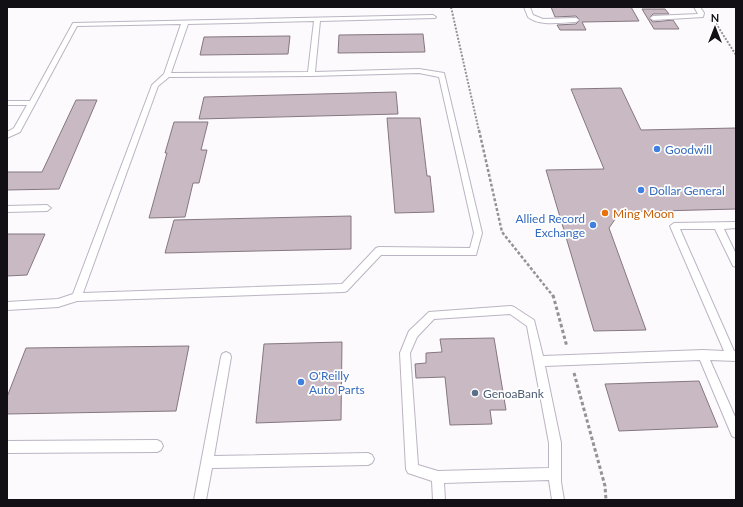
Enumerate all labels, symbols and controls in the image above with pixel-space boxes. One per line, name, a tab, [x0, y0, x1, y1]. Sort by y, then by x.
north arrow	[695, 8, 735, 48]
text: N	[711, 11, 719, 24]
place label: Goodwill	[665, 142, 712, 157]
marker: Goodwill	[652, 144, 662, 154]
place label: Dollar General	[649, 183, 725, 198]
marker: Dollar General	[636, 185, 646, 195]
place label: Ming Moon	[613, 206, 674, 221]
marker: Ming Moon	[600, 208, 610, 218]
place label: Allied Record Exchange	[515, 211, 585, 240]
marker: Allied Record Exchange	[588, 220, 598, 230]
place label: O'Reilly Auto Parts	[309, 368, 365, 397]
marker: O'Reilly Auto Parts	[296, 377, 306, 387]
place label: GenoaBank	[483, 386, 545, 401]
marker: GenoaBank	[470, 388, 480, 398]

